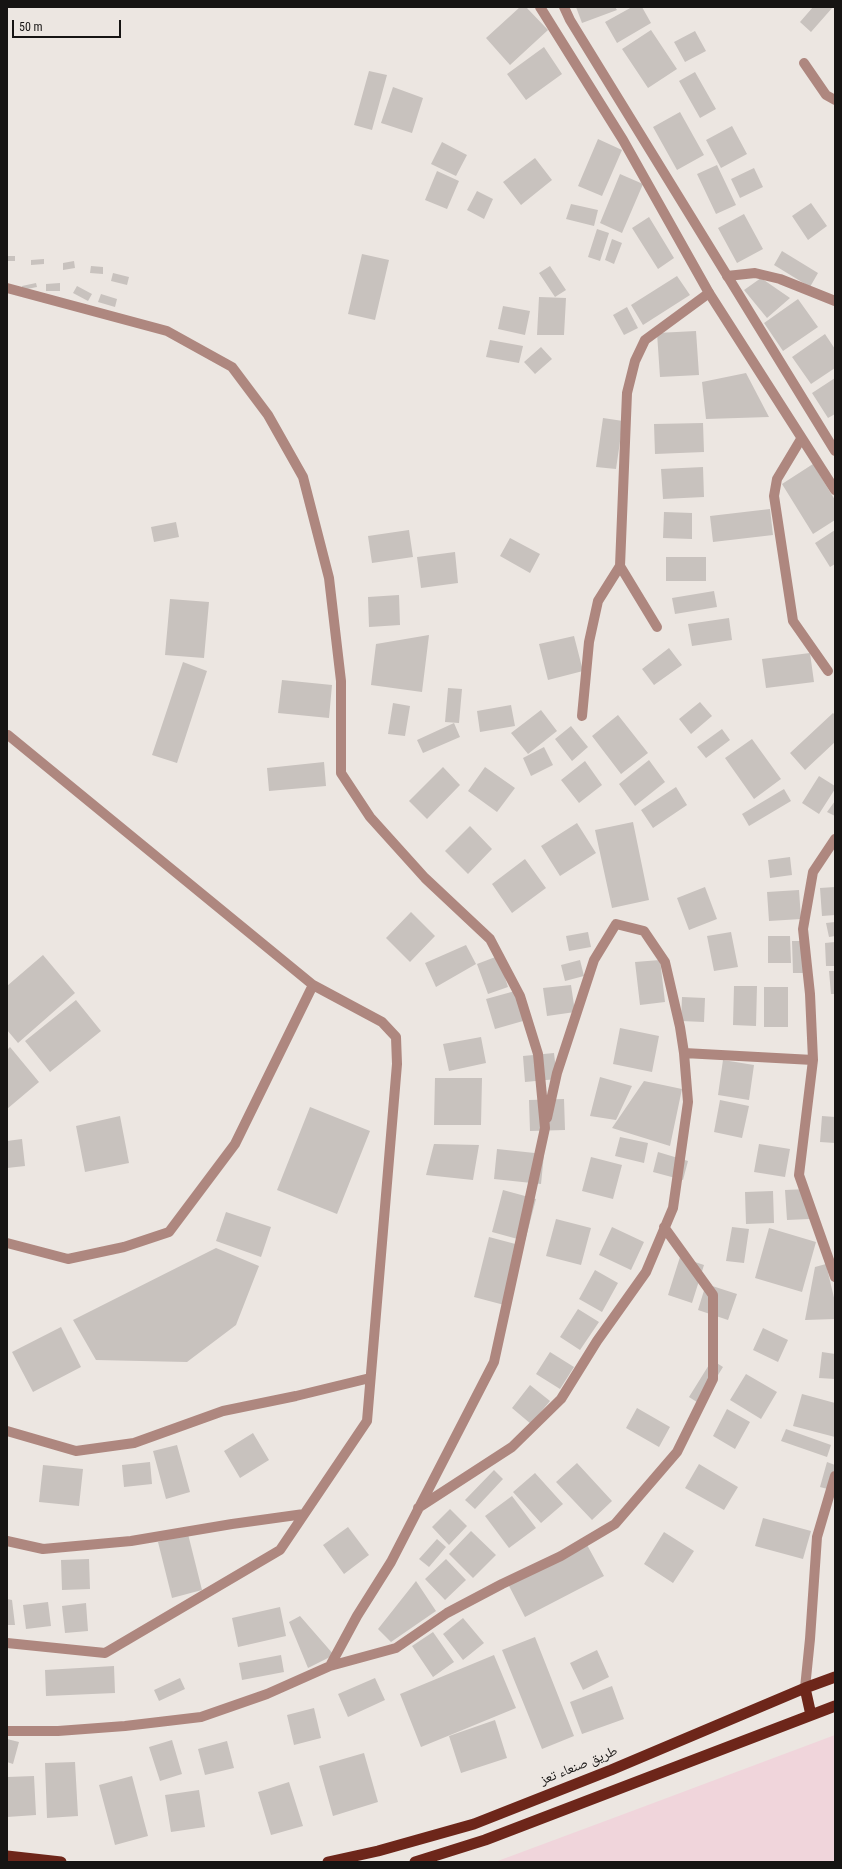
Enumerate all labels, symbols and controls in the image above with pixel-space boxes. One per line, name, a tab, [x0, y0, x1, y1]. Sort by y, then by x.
scale bar	[14, 12, 123, 38]
text: 50 m	[19, 20, 43, 34]
street label: طريق صنعاء تعز	[538, 1743, 620, 1789]

